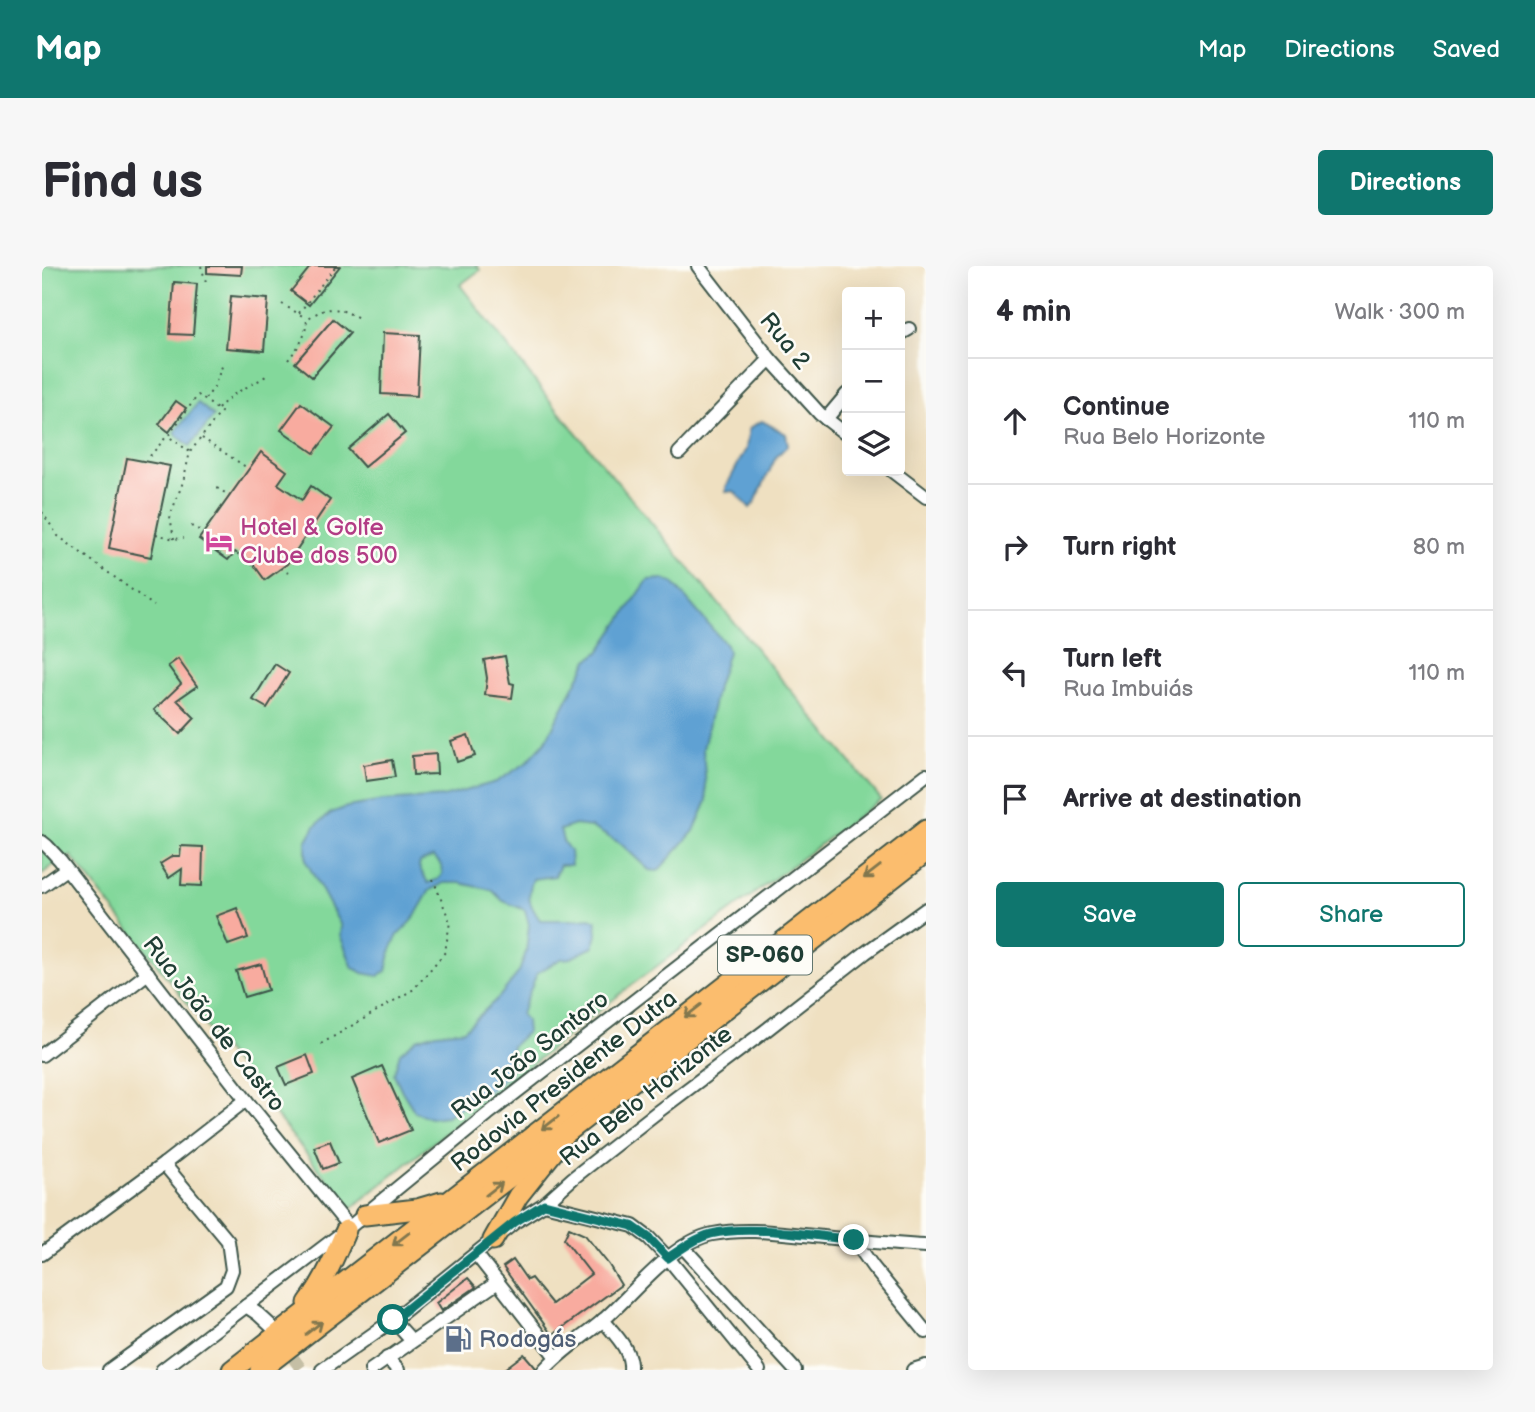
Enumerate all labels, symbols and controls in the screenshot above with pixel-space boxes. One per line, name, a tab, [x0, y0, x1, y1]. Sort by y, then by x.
text: Map	[35, 29, 101, 69]
text: Map	[1198, 35, 1246, 64]
text: Directions	[1284, 35, 1395, 64]
text: Saved	[1433, 35, 1500, 64]
button: Directions	[1318, 150, 1493, 215]
text: Find us	[42, 153, 203, 212]
map controls	[842, 287, 905, 476]
button: +	[842, 287, 905, 350]
text: 4 min	[996, 294, 1071, 330]
text: Walk · 300 m	[1334, 298, 1465, 326]
street label: Rua 2	[753, 307, 817, 375]
button: −	[842, 350, 905, 413]
text: Continue	[1063, 392, 1170, 423]
icon: ahead	[996, 402, 1034, 440]
text: 110 m	[1408, 407, 1465, 435]
button: layers	[842, 413, 905, 476]
text: Rua Belo Horizonte	[1063, 423, 1265, 451]
place label: Hotel & Golfe Clube dos 500	[240, 513, 398, 570]
hotel icon: Hotel & Golfe Clube dos 500	[204, 526, 234, 556]
icon: right	[996, 528, 1034, 566]
text: Turn right	[1063, 532, 1176, 563]
text: 80 m	[1413, 533, 1465, 561]
text: Turn left	[1063, 644, 1162, 675]
icon: left	[996, 654, 1034, 692]
text: 110 m	[1408, 659, 1465, 687]
text: Rua Imbuiás	[1063, 675, 1193, 703]
icon: arrive	[996, 780, 1034, 818]
text: Arrive at destination	[1063, 784, 1302, 815]
one-way arrow	[863, 864, 882, 879]
button: Save	[996, 882, 1224, 947]
button: Share	[1238, 882, 1465, 947]
street label: Rua João de Castro	[136, 930, 292, 1118]
road number: SP-060	[718, 936, 812, 974]
street label: Rua João Santoro	[445, 984, 615, 1126]
street label: Rodovia Presidente Dutra	[445, 984, 683, 1178]
one-way arrow	[684, 1004, 702, 1019]
street label: Rua Belo Horizonte	[554, 1020, 738, 1172]
one-way arrow	[541, 1115, 559, 1130]
one-way arrow	[485, 1182, 503, 1197]
route end	[838, 1224, 869, 1255]
one-way arrow	[392, 1231, 411, 1246]
route start	[377, 1304, 408, 1335]
one-way arrow	[304, 1321, 323, 1336]
fuel station icon: Rodogás	[443, 1324, 473, 1354]
place label: Rodogás	[479, 1325, 577, 1354]

